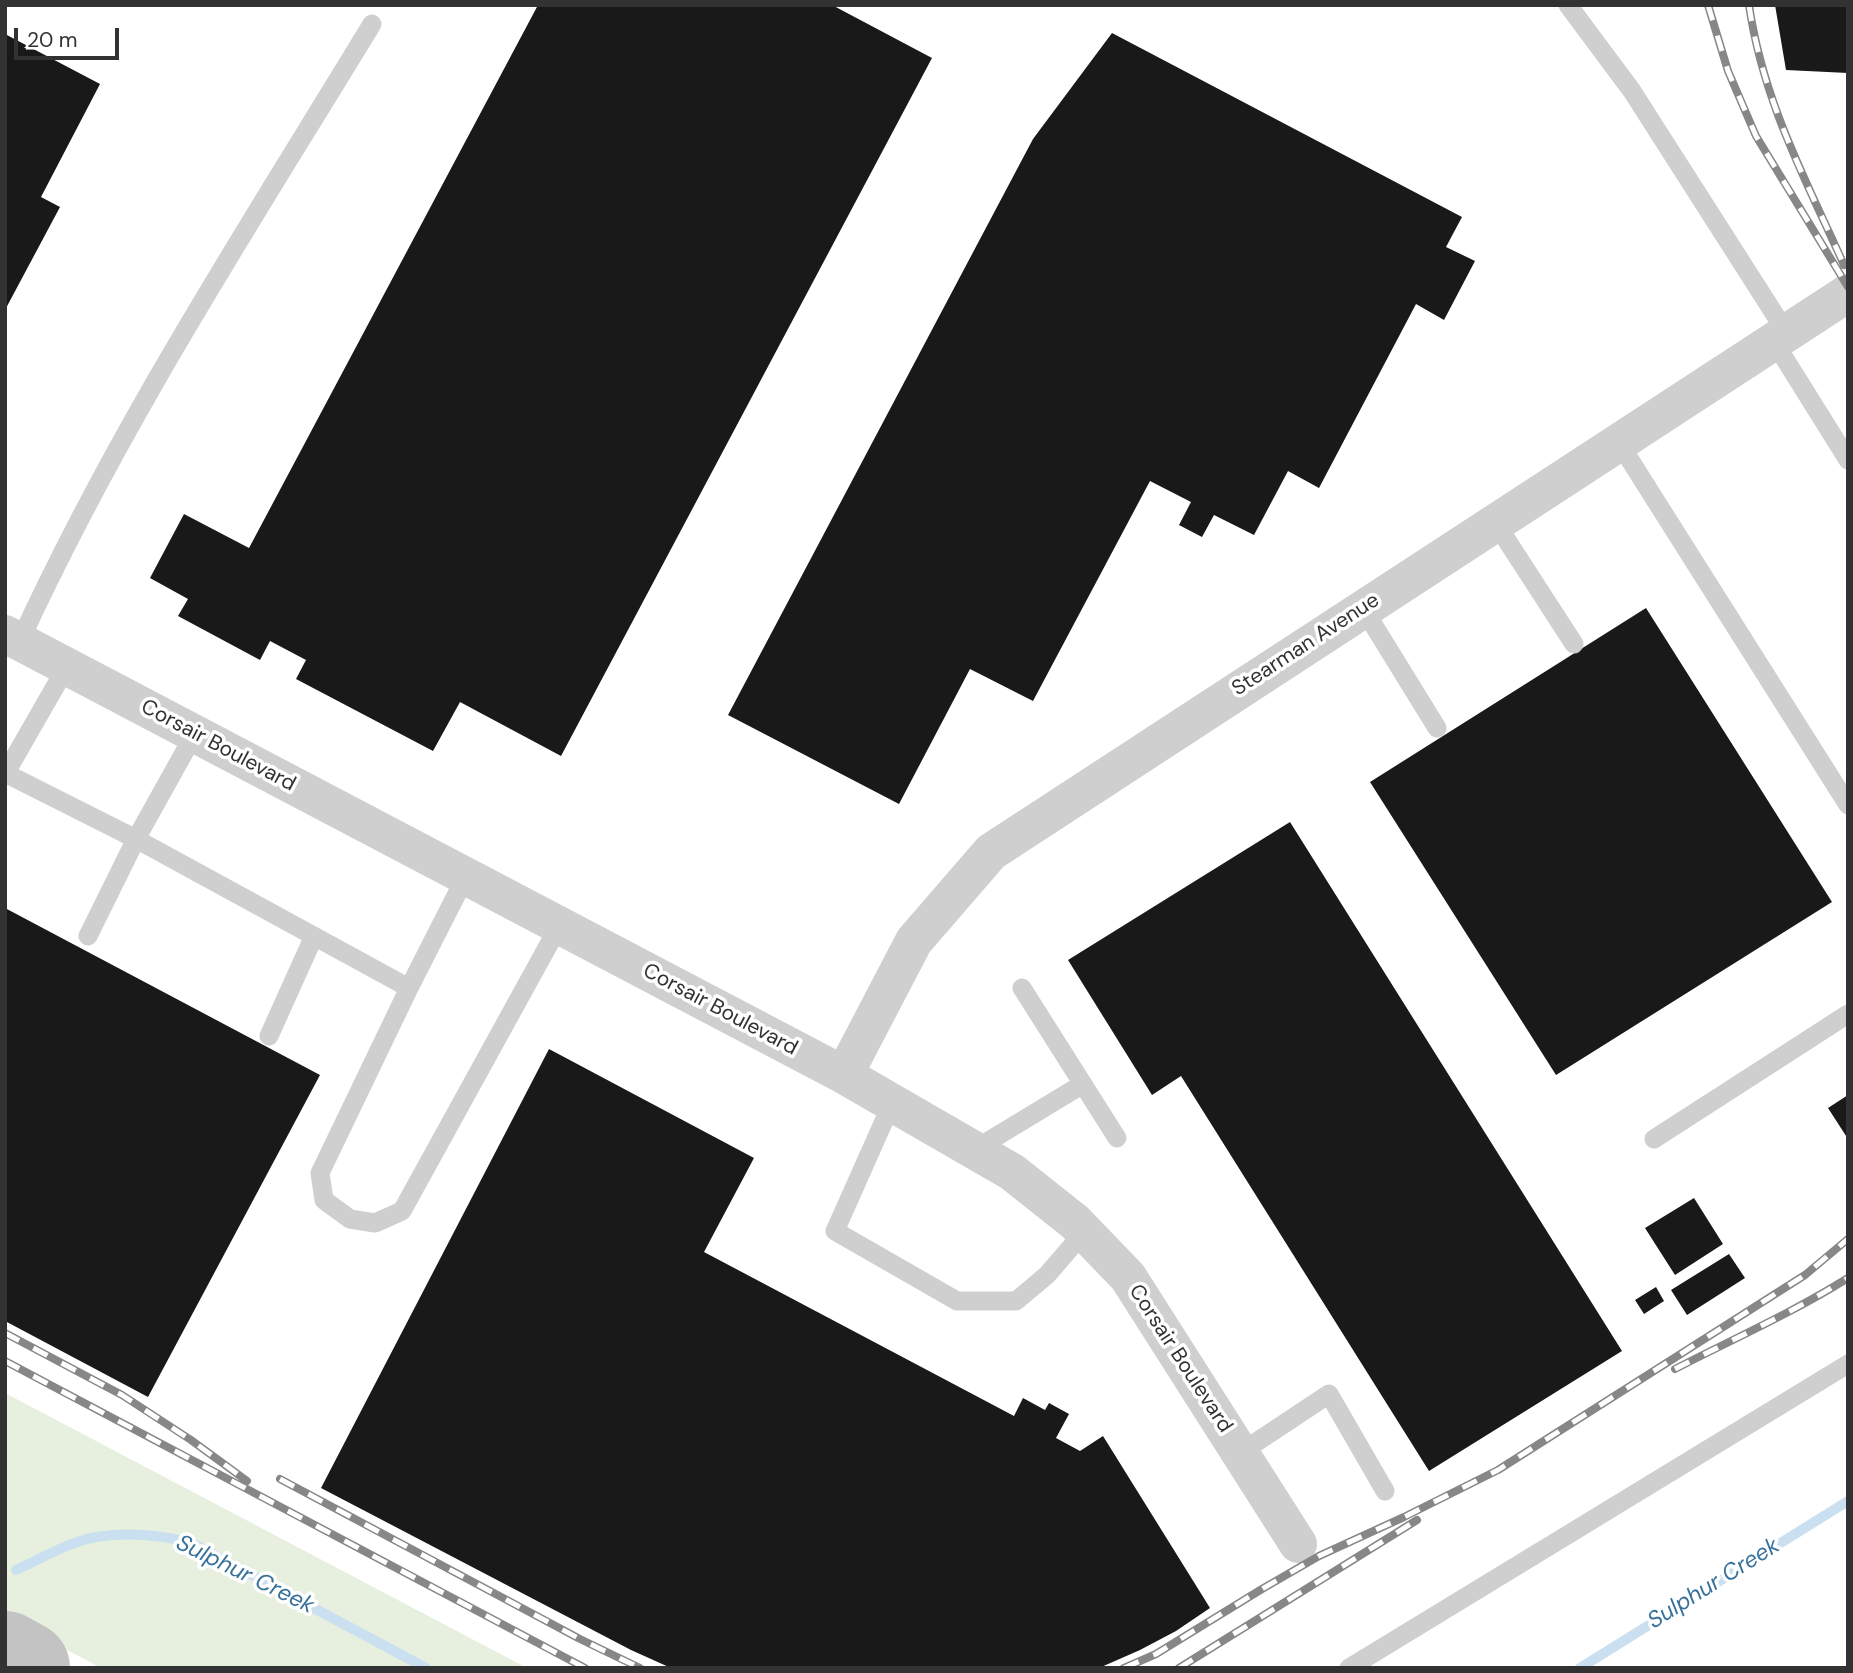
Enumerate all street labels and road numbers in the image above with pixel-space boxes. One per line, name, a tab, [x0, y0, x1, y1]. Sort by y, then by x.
street label: Stearman Avenue	[1228, 588, 1384, 702]
street label: Corsair Boulevard	[136, 695, 300, 797]
street label: Corsair Boulevard	[638, 959, 802, 1061]
street label: Corsair Boulevard	[1123, 1280, 1237, 1438]

